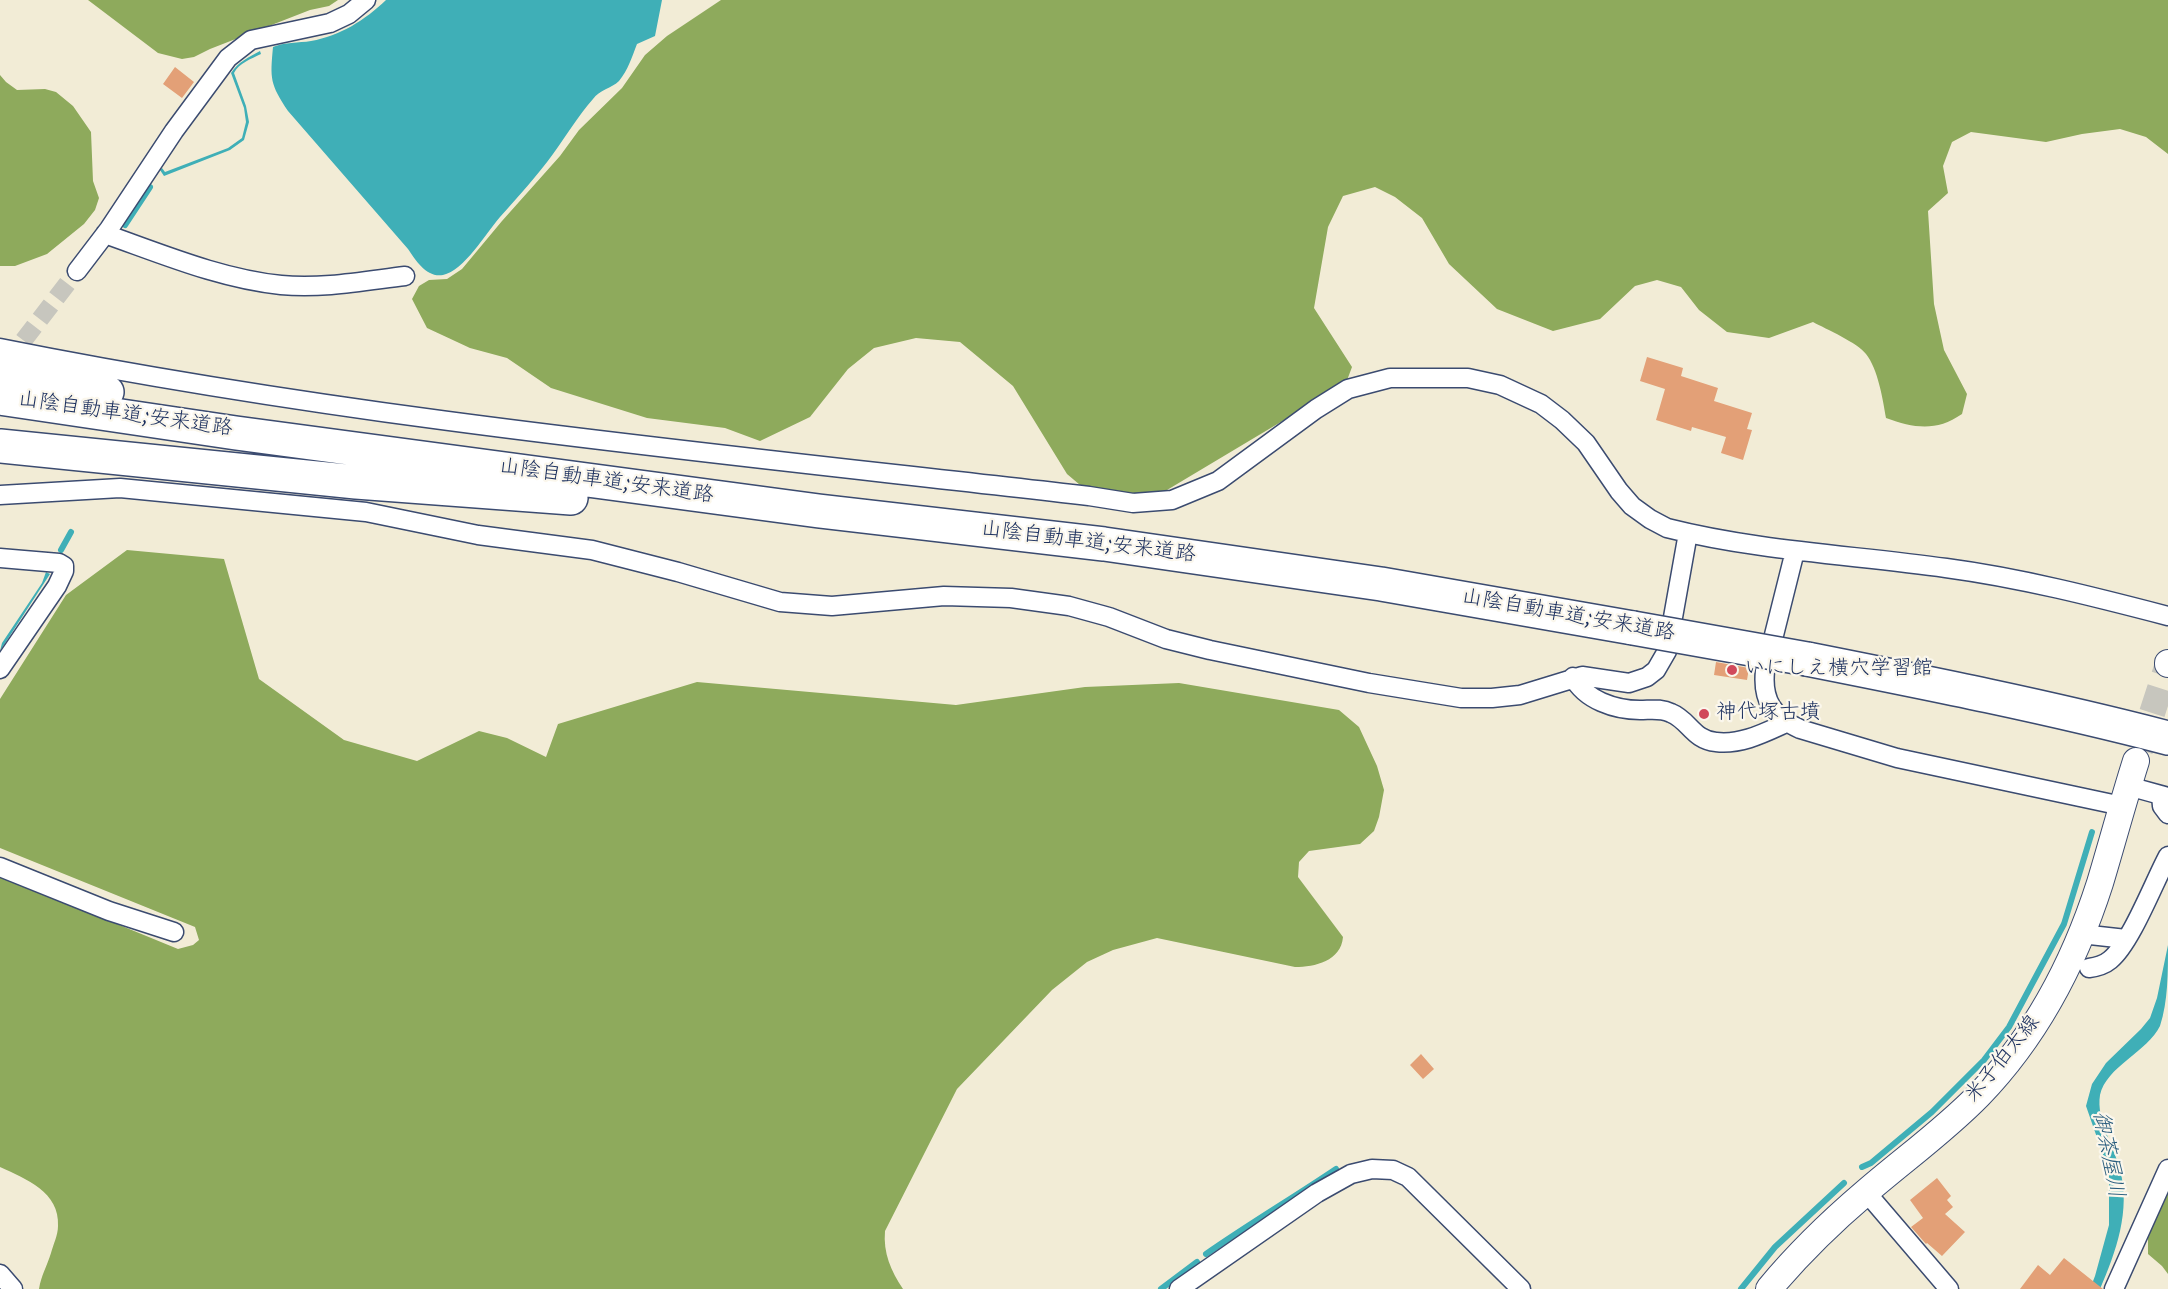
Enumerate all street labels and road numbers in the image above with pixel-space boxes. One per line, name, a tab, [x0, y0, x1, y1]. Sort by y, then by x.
street label: 山陰自動車道;安来道路	[16, 388, 234, 444]
street label: 山陰自動車道;安来道路	[497, 455, 715, 511]
street label: 山陰自動車道;安来道路	[979, 518, 1197, 570]
street label: 山陰自動車道;安来道路	[1459, 586, 1677, 648]
street label: 米子伯太線	[1961, 1011, 2047, 1109]

